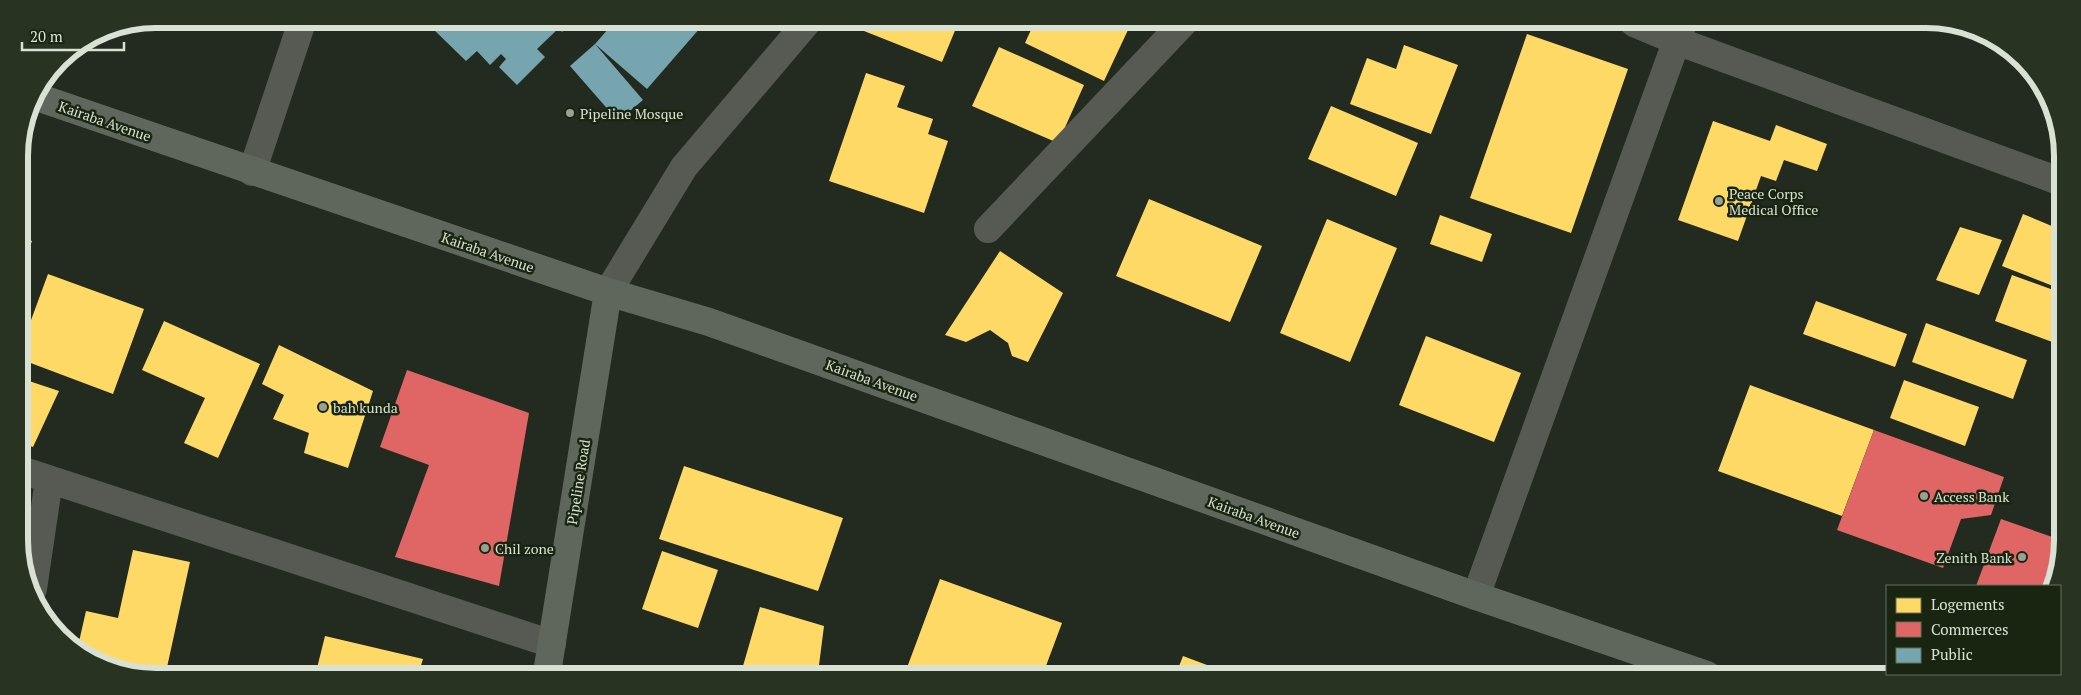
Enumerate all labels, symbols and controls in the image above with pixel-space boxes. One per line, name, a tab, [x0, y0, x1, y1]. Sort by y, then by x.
scale bar	[22, 20, 125, 52]
text: 20 m	[30, 26, 63, 46]
street label: Kairaba Avenue	[56, 96, 154, 146]
place label: Pipeline Mosque	[580, 104, 683, 123]
marker: Pipeline Mosque	[564, 107, 576, 119]
place label: Peace Corps Medical Office	[1729, 184, 1818, 219]
marker: Peace Corps Medical Office	[1713, 195, 1725, 207]
street label: Kairaba Avenue	[439, 227, 537, 277]
street label: Kairaba Avenue	[823, 355, 921, 405]
place label: bah kunda	[333, 398, 398, 417]
marker: bah kunda	[317, 401, 329, 413]
street label: Pipeline Road	[562, 438, 594, 526]
place label: Access Bank	[1934, 487, 2010, 506]
marker: Access Bank	[1918, 490, 1930, 502]
street label: Kairaba Avenue	[1205, 492, 1303, 542]
place label: Chil zone	[495, 539, 554, 558]
marker: Chil zone	[479, 542, 491, 554]
place label: Zenith Bank	[1936, 548, 2013, 567]
marker: Zenith Bank	[2016, 551, 2028, 563]
legend	[1886, 585, 2061, 675]
text: Logements	[1931, 594, 2004, 614]
text: Commerces	[1931, 619, 2009, 639]
text: Public	[1931, 644, 1973, 664]

